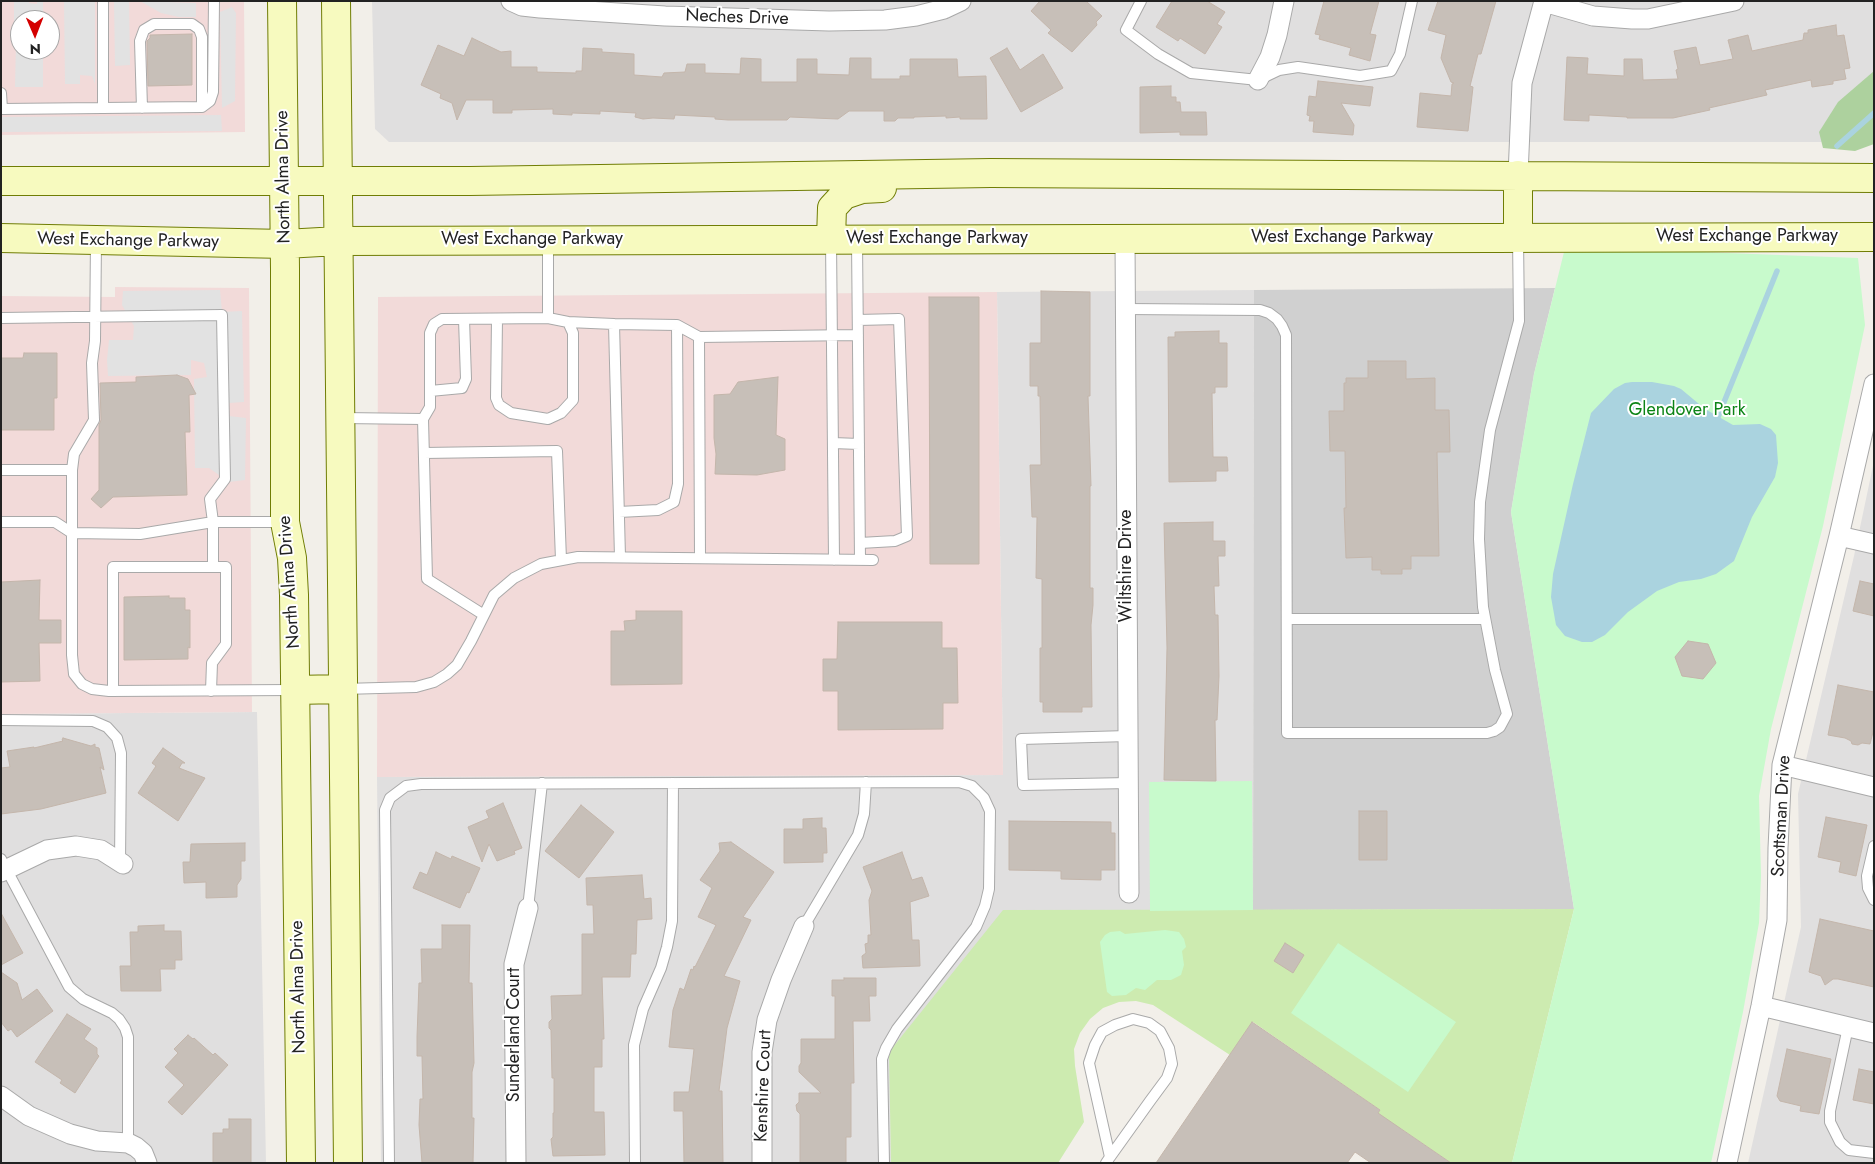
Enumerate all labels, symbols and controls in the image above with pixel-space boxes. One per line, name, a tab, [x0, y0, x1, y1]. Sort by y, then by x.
street label: Neches Drive	[685, 5, 789, 31]
north arrow	[10, 10, 60, 60]
text: N	[30, 39, 41, 59]
street label: North Alma Drive	[272, 110, 296, 244]
street label: West Exchange Parkway	[1656, 226, 1838, 248]
street label: West Exchange Parkway	[1251, 227, 1433, 249]
street label: West Exchange Parkway	[846, 228, 1028, 250]
street label: West Exchange Parkway	[37, 229, 219, 253]
street label: West Exchange Parkway	[441, 229, 623, 251]
park label: Glendover Park	[1628, 400, 1746, 422]
street label: Wiltshire Drive	[1116, 510, 1138, 622]
street label: North Alma Drive	[275, 515, 305, 649]
street label: Scottsman Drive	[1768, 755, 1796, 877]
street label: North Alma Drive	[287, 920, 311, 1054]
street label: Sunderland Court	[504, 968, 526, 1102]
street label: Kenshire Court	[751, 1029, 777, 1143]

